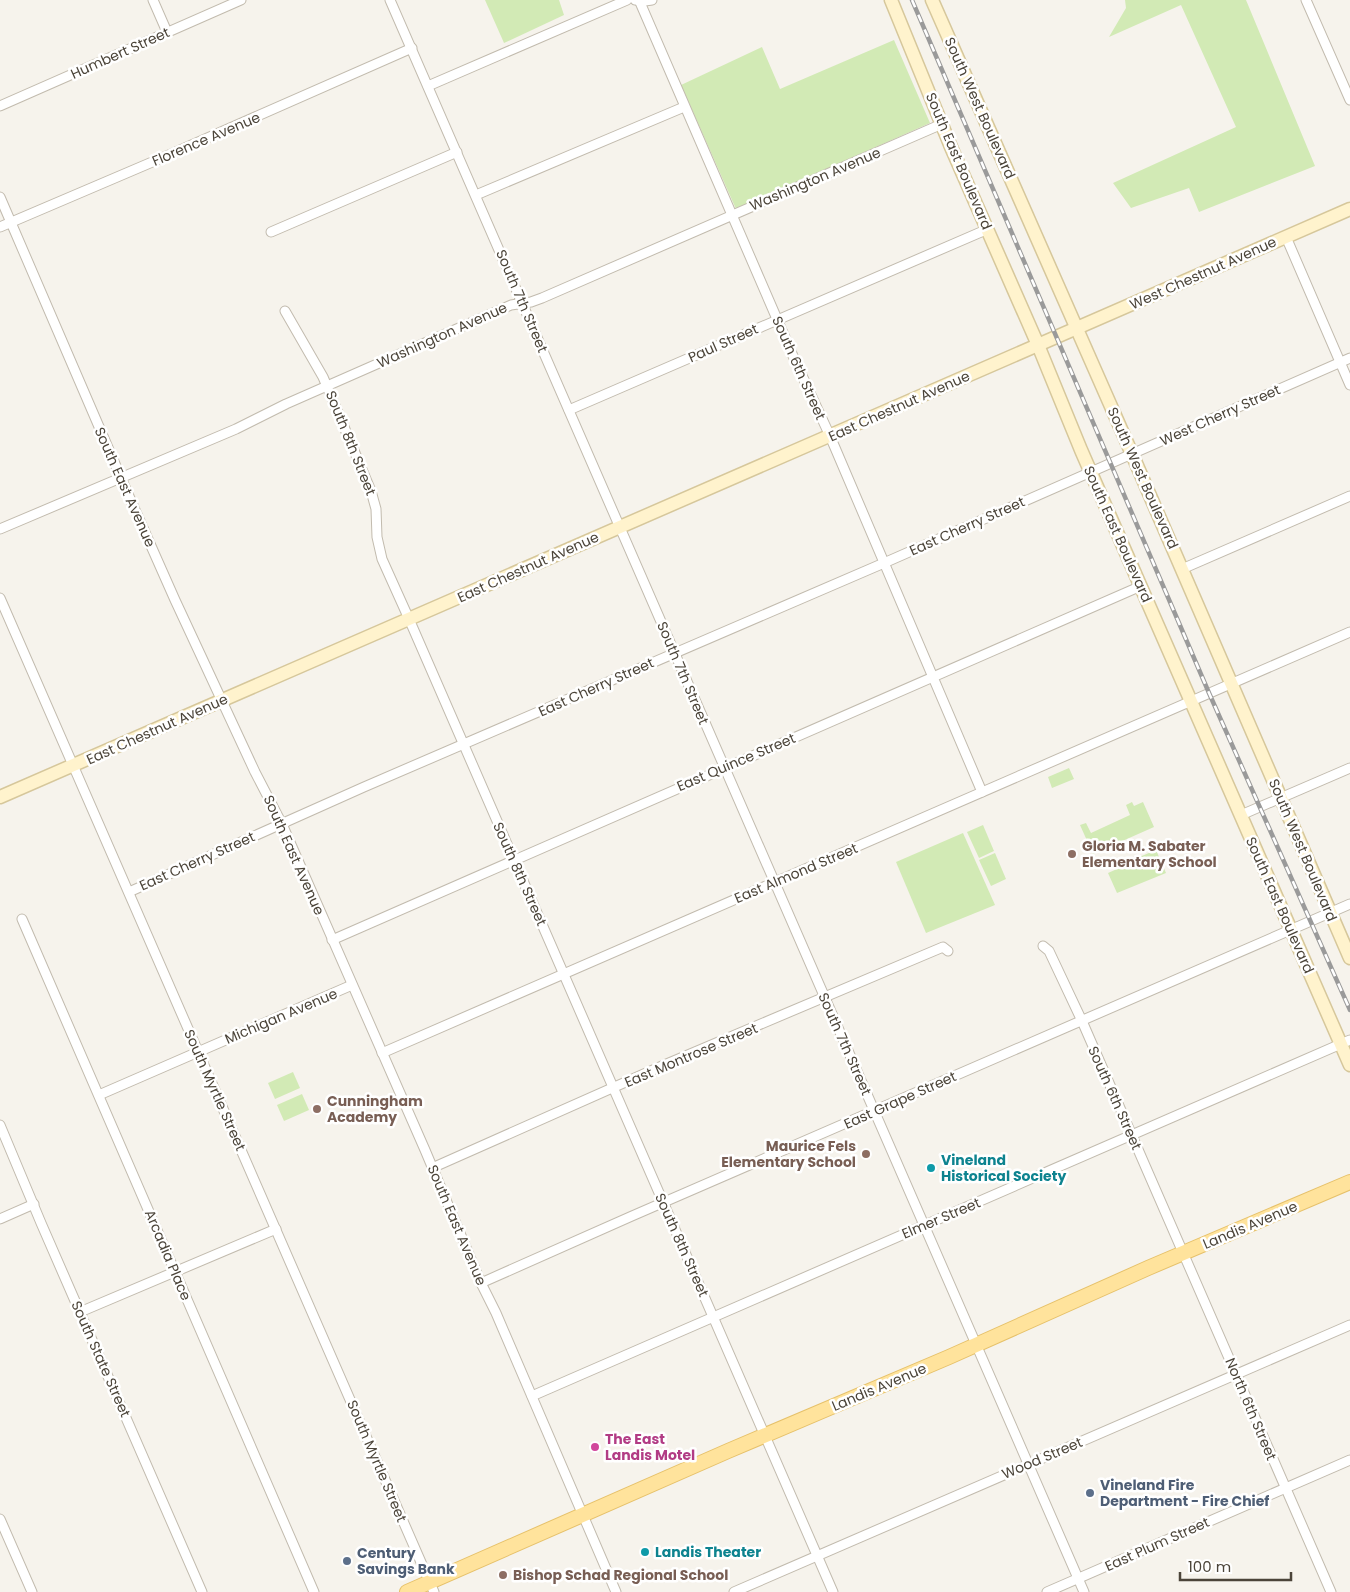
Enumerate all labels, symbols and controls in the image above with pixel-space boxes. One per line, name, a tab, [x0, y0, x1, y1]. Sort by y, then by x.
street label: Humbert Street	[67, 22, 173, 84]
street label: South West Boulevard	[940, 34, 1020, 182]
street label: South East Boulevard	[921, 89, 997, 233]
street label: Florence Avenue	[149, 107, 264, 171]
street label: Washington Avenue	[746, 142, 884, 216]
street label: West Chestnut Avenue	[1126, 231, 1280, 314]
street label: South 7th Street	[491, 246, 553, 356]
street label: Washington Avenue	[374, 297, 511, 373]
street label: South 6th Street	[767, 313, 831, 423]
street label: Paul Street	[685, 319, 761, 367]
street label: East Chestnut Avenue	[825, 366, 973, 446]
street label: West Cherry Street	[1157, 379, 1283, 451]
street label: South 8th Street	[321, 388, 381, 498]
street label: South West Boulevard	[1103, 404, 1183, 552]
street label: South East Avenue	[90, 424, 161, 550]
street label: South East Boulevard	[1079, 463, 1157, 605]
street label: East Cherry Street	[906, 492, 1028, 560]
street label: East Chestnut Avenue	[454, 527, 602, 607]
street label: South 7th Street	[652, 618, 714, 728]
street label: East Cherry Street	[535, 653, 657, 721]
street label: East Chestnut Avenue	[83, 689, 231, 769]
street label: East Quince Street	[674, 728, 798, 796]
street label: South West Boulevard	[1264, 776, 1342, 924]
street label: South East Avenue	[259, 792, 330, 918]
street label: South 8th Street	[488, 819, 552, 929]
street label: East Cherry Street	[136, 827, 258, 895]
street label: South East Boulevard	[1241, 834, 1319, 976]
place label: Gloria M. Sabater Elementary School	[1082, 836, 1217, 872]
street label: East Almond Street	[731, 838, 861, 908]
marker: Gloria M. Sabater Elementary School	[1066, 848, 1078, 860]
street label: Michigan Avenue	[222, 983, 341, 1049]
street label: South 7th Street	[813, 990, 877, 1098]
street label: East Montrose Street	[621, 1018, 761, 1092]
street label: South Myrtle Street	[179, 1026, 251, 1154]
street label: South 6th Street	[1083, 1043, 1147, 1153]
street label: East Grape Street	[841, 1066, 959, 1134]
place label: Cunningham Academy	[327, 1091, 423, 1127]
marker: Cunningham Academy	[311, 1103, 323, 1115]
place label: Maurice Fels Elementary School	[721, 1136, 856, 1172]
marker: Maurice Fels Elementary School	[860, 1148, 872, 1160]
place label: Vineland Historical Society	[941, 1150, 1066, 1186]
street label: South East Avenue	[423, 1162, 492, 1289]
marker: Vineland Historical Society	[925, 1162, 937, 1174]
street label: South 8th Street	[650, 1190, 714, 1300]
street label: Elmer Street	[899, 1192, 983, 1244]
street label: Landis Avenue	[1200, 1196, 1301, 1254]
street label: Arcadia Place	[140, 1206, 196, 1304]
street label: South State Street	[66, 1298, 136, 1420]
street label: North 6th Street	[1220, 1355, 1282, 1463]
street label: Landis Avenue	[829, 1358, 930, 1416]
street label: South Myrtle Street	[342, 1397, 412, 1525]
place label: The East Landis Motel	[605, 1429, 695, 1465]
street label: Wood Street	[999, 1432, 1085, 1484]
marker: The East Landis Motel	[589, 1441, 601, 1453]
place label: Vineland Fire Department - Fire Chief	[1100, 1475, 1269, 1511]
marker: Vineland Fire Department - Fire Chief	[1084, 1487, 1096, 1499]
street label: East Plum Street	[1102, 1512, 1212, 1576]
place label: Landis Theater	[655, 1542, 761, 1562]
place label: Century Savings Bank	[357, 1543, 455, 1579]
marker: Landis Theater	[639, 1546, 651, 1558]
scale bar	[1180, 1550, 1291, 1582]
marker: Century Savings Bank	[341, 1555, 353, 1567]
text: 100 m	[1188, 1556, 1231, 1577]
place label: Bishop Schad Regional School	[513, 1565, 728, 1585]
marker: Bishop Schad Regional School	[497, 1569, 509, 1581]

